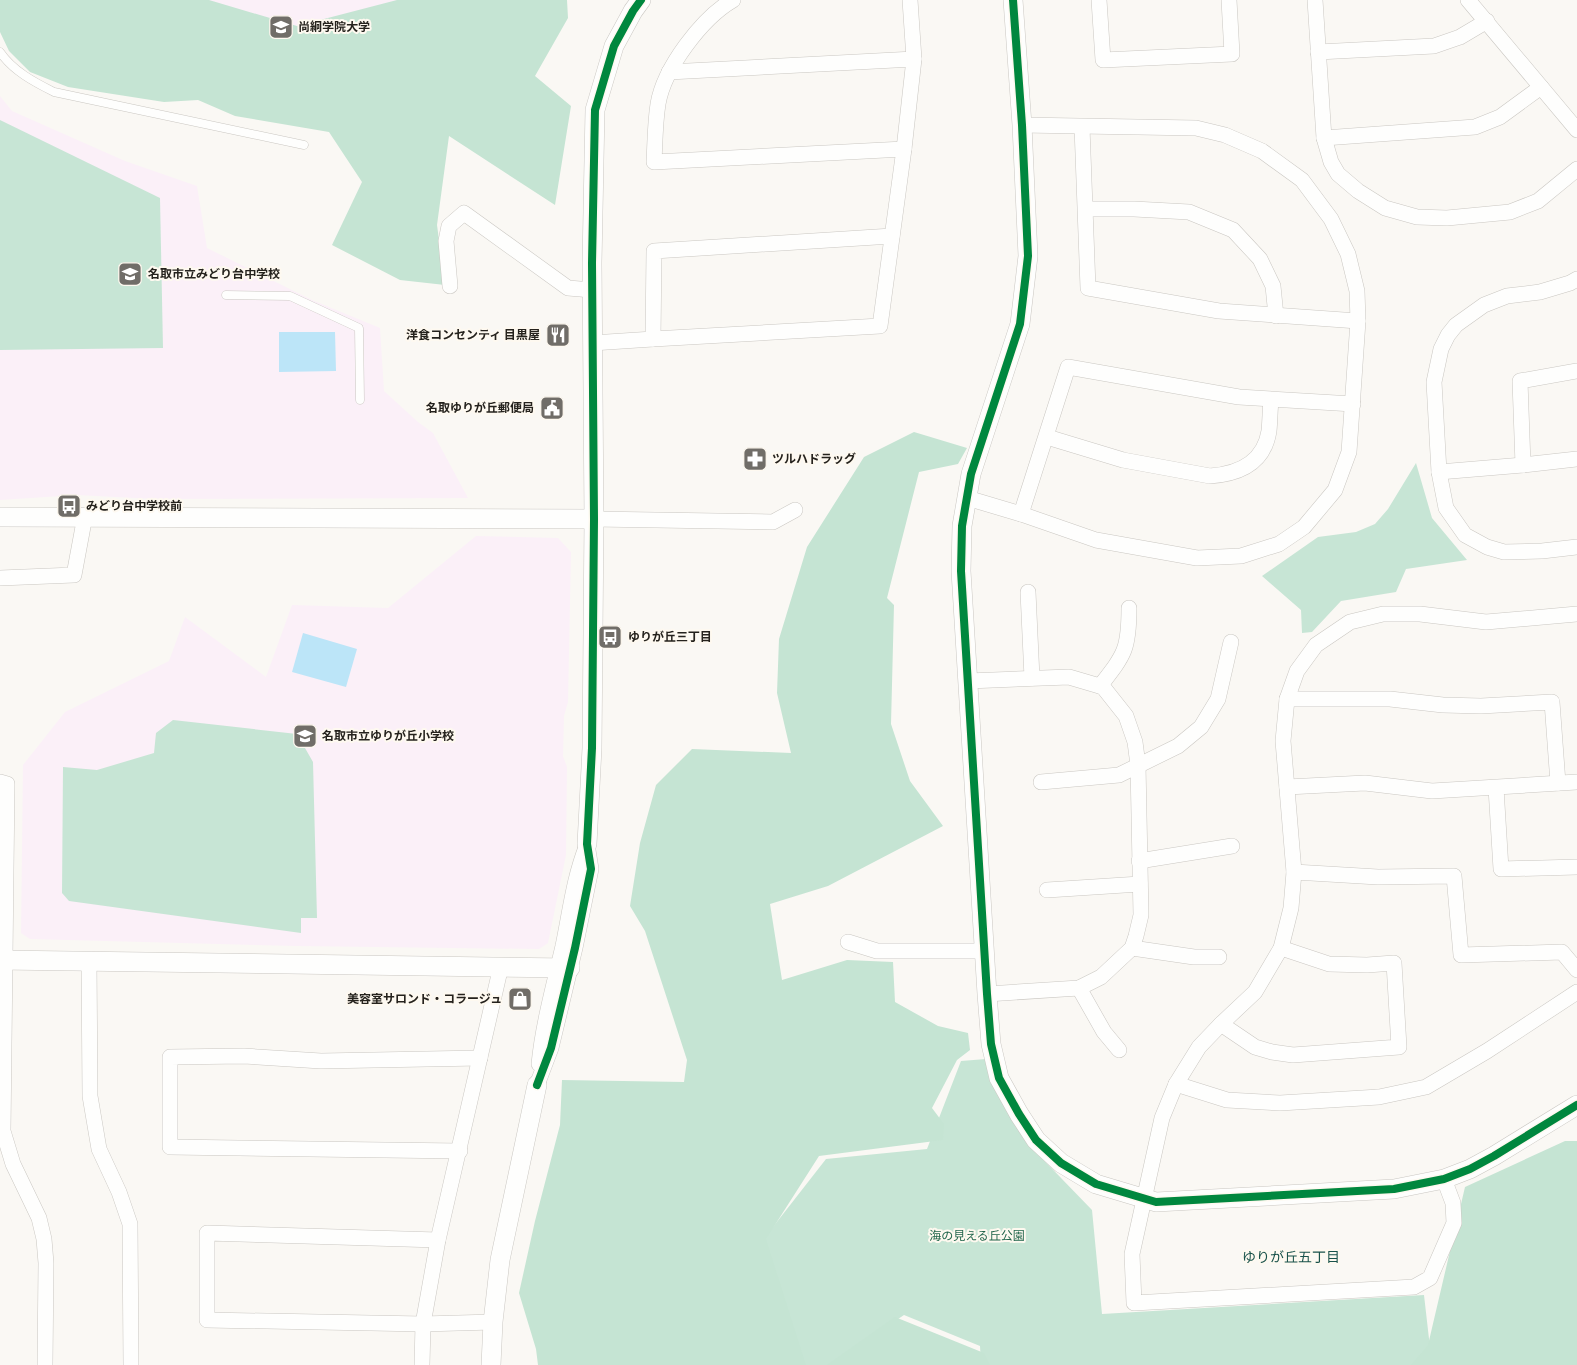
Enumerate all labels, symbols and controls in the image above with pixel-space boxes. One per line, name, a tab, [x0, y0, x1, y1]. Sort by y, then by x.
school or university icon: 尚絅学院大学	[268, 14, 294, 40]
place label: 尚絅学院大学	[298, 17, 370, 36]
school or university icon: 名取市立みどり台中学校	[117, 261, 143, 287]
place label: 名取市立みどり台中学校	[148, 264, 280, 283]
restaurant icon: 洋食コンセンティ 目黒屋	[545, 322, 571, 348]
place label: 洋食コンセンティ 目黒屋	[406, 325, 540, 344]
public building icon: 名取ゆりが丘郵便局	[539, 395, 565, 421]
place label: 名取ゆりが丘郵便局	[426, 398, 534, 417]
pharmacy icon: ツルハドラッグ	[742, 446, 768, 472]
place label: ツルハドラッグ	[772, 449, 856, 468]
bus stop icon: みどり台中学校前	[56, 493, 82, 519]
place label: みどり台中学校前	[86, 496, 182, 515]
bus stop icon: ゆりが丘三丁目	[597, 624, 623, 650]
place label: ゆりが丘三丁目	[628, 627, 712, 646]
school or university icon: 名取市立ゆりが丘小学校	[292, 723, 318, 749]
place label: 名取市立ゆりが丘小学校	[322, 726, 454, 745]
shop icon: 美容室サロンド・コラージュ	[507, 986, 533, 1012]
place label: 美容室サロンド・コラージュ	[347, 989, 502, 1008]
park label: 海の見える丘公園	[929, 1226, 1025, 1245]
district label: ゆりが丘五丁目	[1242, 1246, 1340, 1267]

